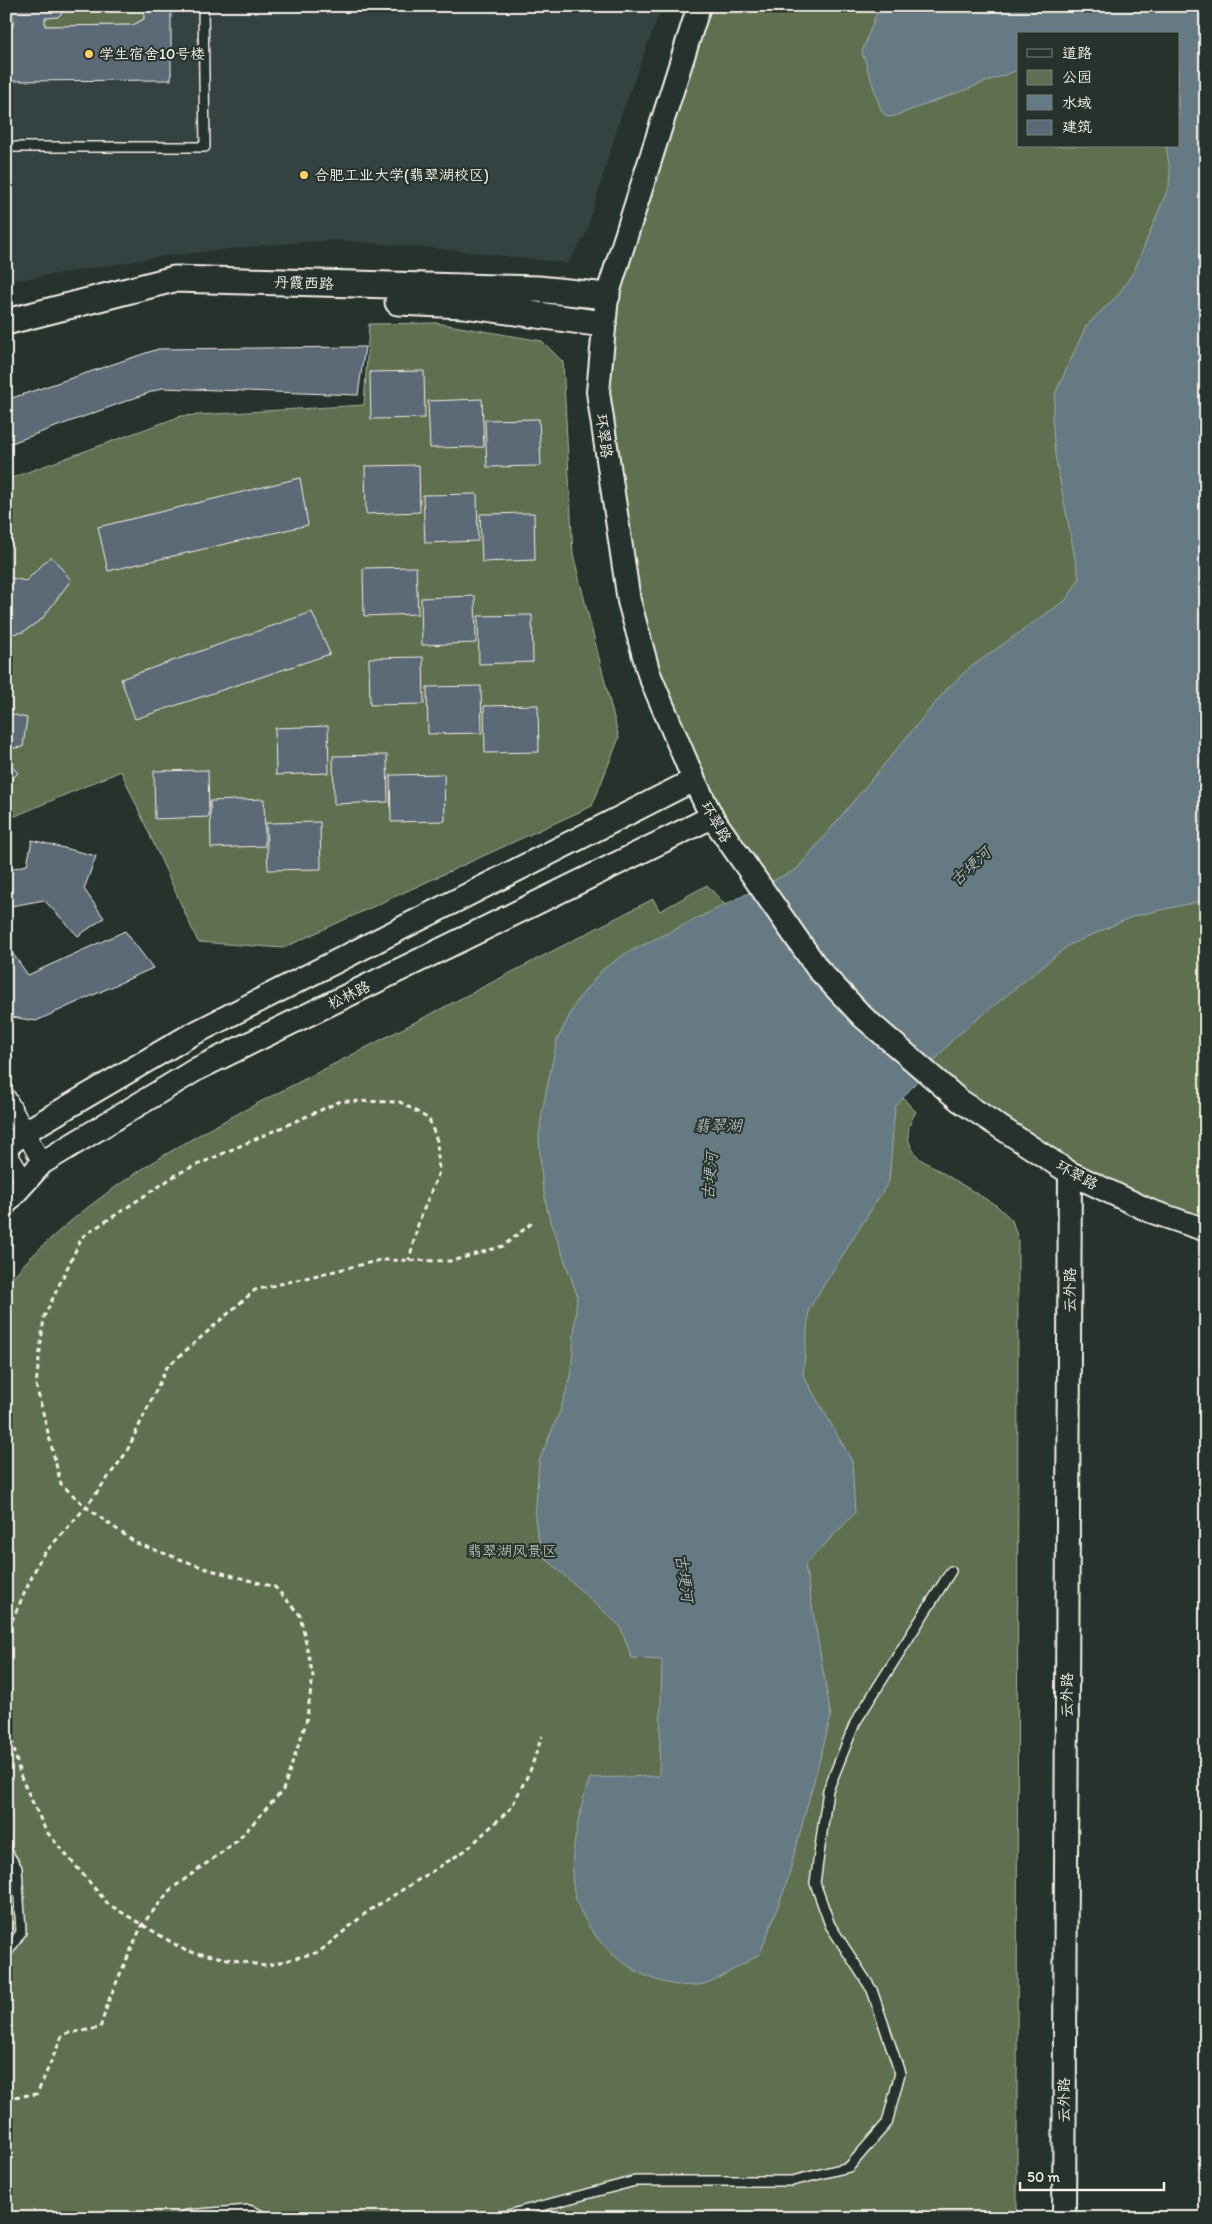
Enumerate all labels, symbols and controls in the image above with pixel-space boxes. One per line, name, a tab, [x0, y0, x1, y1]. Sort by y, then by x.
legend	[1017, 32, 1180, 148]
text: 道路	[1062, 44, 1092, 62]
place label: 学生宿舍10号楼	[99, 45, 205, 63]
marker: 学生宿舍10号楼	[83, 48, 95, 60]
text: 公园	[1062, 68, 1092, 86]
text: 水域	[1062, 94, 1092, 112]
text: 建筑	[1062, 118, 1092, 136]
place label: 合肥工业大学(翡翠湖校区)	[314, 166, 489, 184]
marker: 合肥工业大学(翡翠湖校区)	[298, 169, 310, 181]
street label: 丹霞西路	[274, 273, 334, 293]
street label: 环翠路	[592, 412, 616, 460]
street label: 环翠路	[697, 798, 735, 846]
water label: 古埂河	[946, 841, 997, 890]
street label: 松林路	[325, 977, 373, 1013]
water label: 翡翠湖	[694, 1116, 744, 1135]
water label: 古埂河	[698, 1148, 721, 1201]
street label: 环翠路	[1053, 1156, 1101, 1194]
street label: 云外路	[1061, 1267, 1079, 1313]
park label: 翡翠湖风景区	[467, 1542, 557, 1560]
water label: 古埂河	[672, 1553, 698, 1606]
street label: 云外路	[1058, 1672, 1076, 1718]
street label: 云外路	[1055, 2077, 1073, 2123]
scale bar	[1020, 2159, 1163, 2191]
text: 50 m	[1027, 2168, 1060, 2186]

